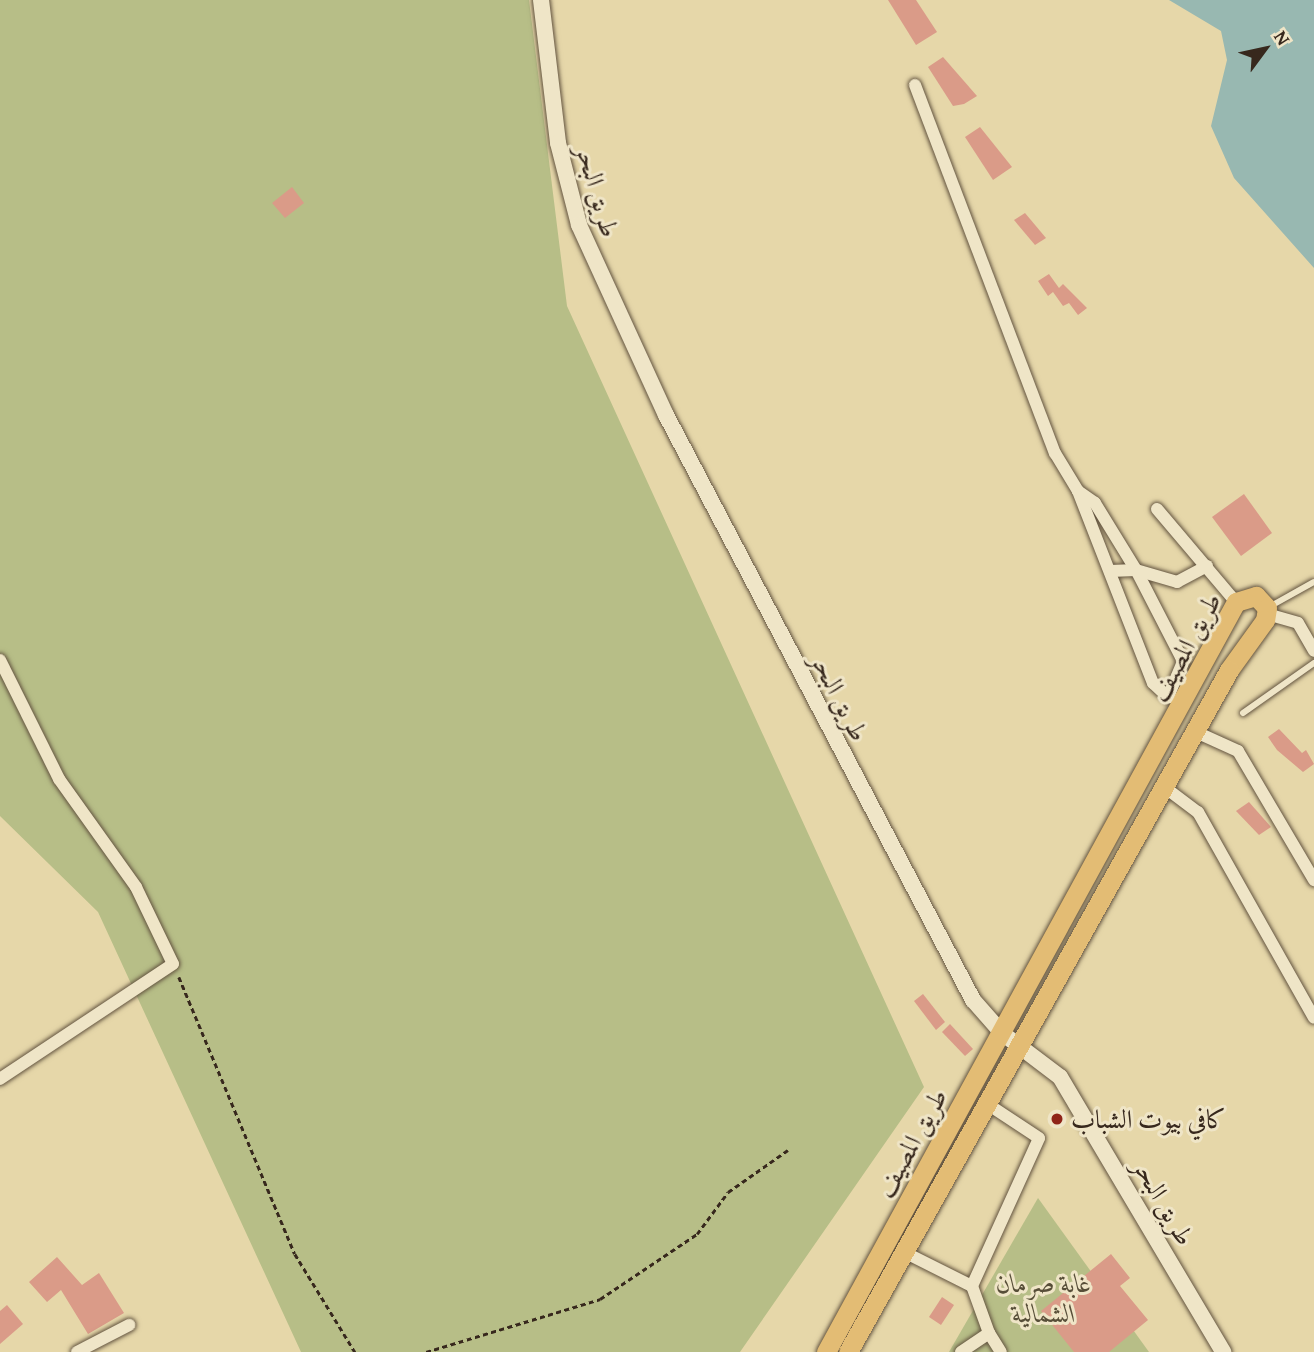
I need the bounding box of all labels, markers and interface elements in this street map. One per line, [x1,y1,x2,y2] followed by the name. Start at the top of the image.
[1230,14,1300,84] north arrow
[1267,25,1298,51] text: N
[570,141,626,241] street label: طريق البحر
[1142,587,1228,707] street label: طريق المصيف
[805,648,875,746] street label: طريق البحر
[868,1083,954,1203] street label: طريق المصيف
[1071,1103,1226,1135] place label: كافي بيوت الشباب
[1049,1111,1065,1127] marker: كافي بيوت الشباب
[1127,1153,1201,1251] street label: طريق البحر
[996,1267,1092,1328] park label: غابة صرمان الشمالية

